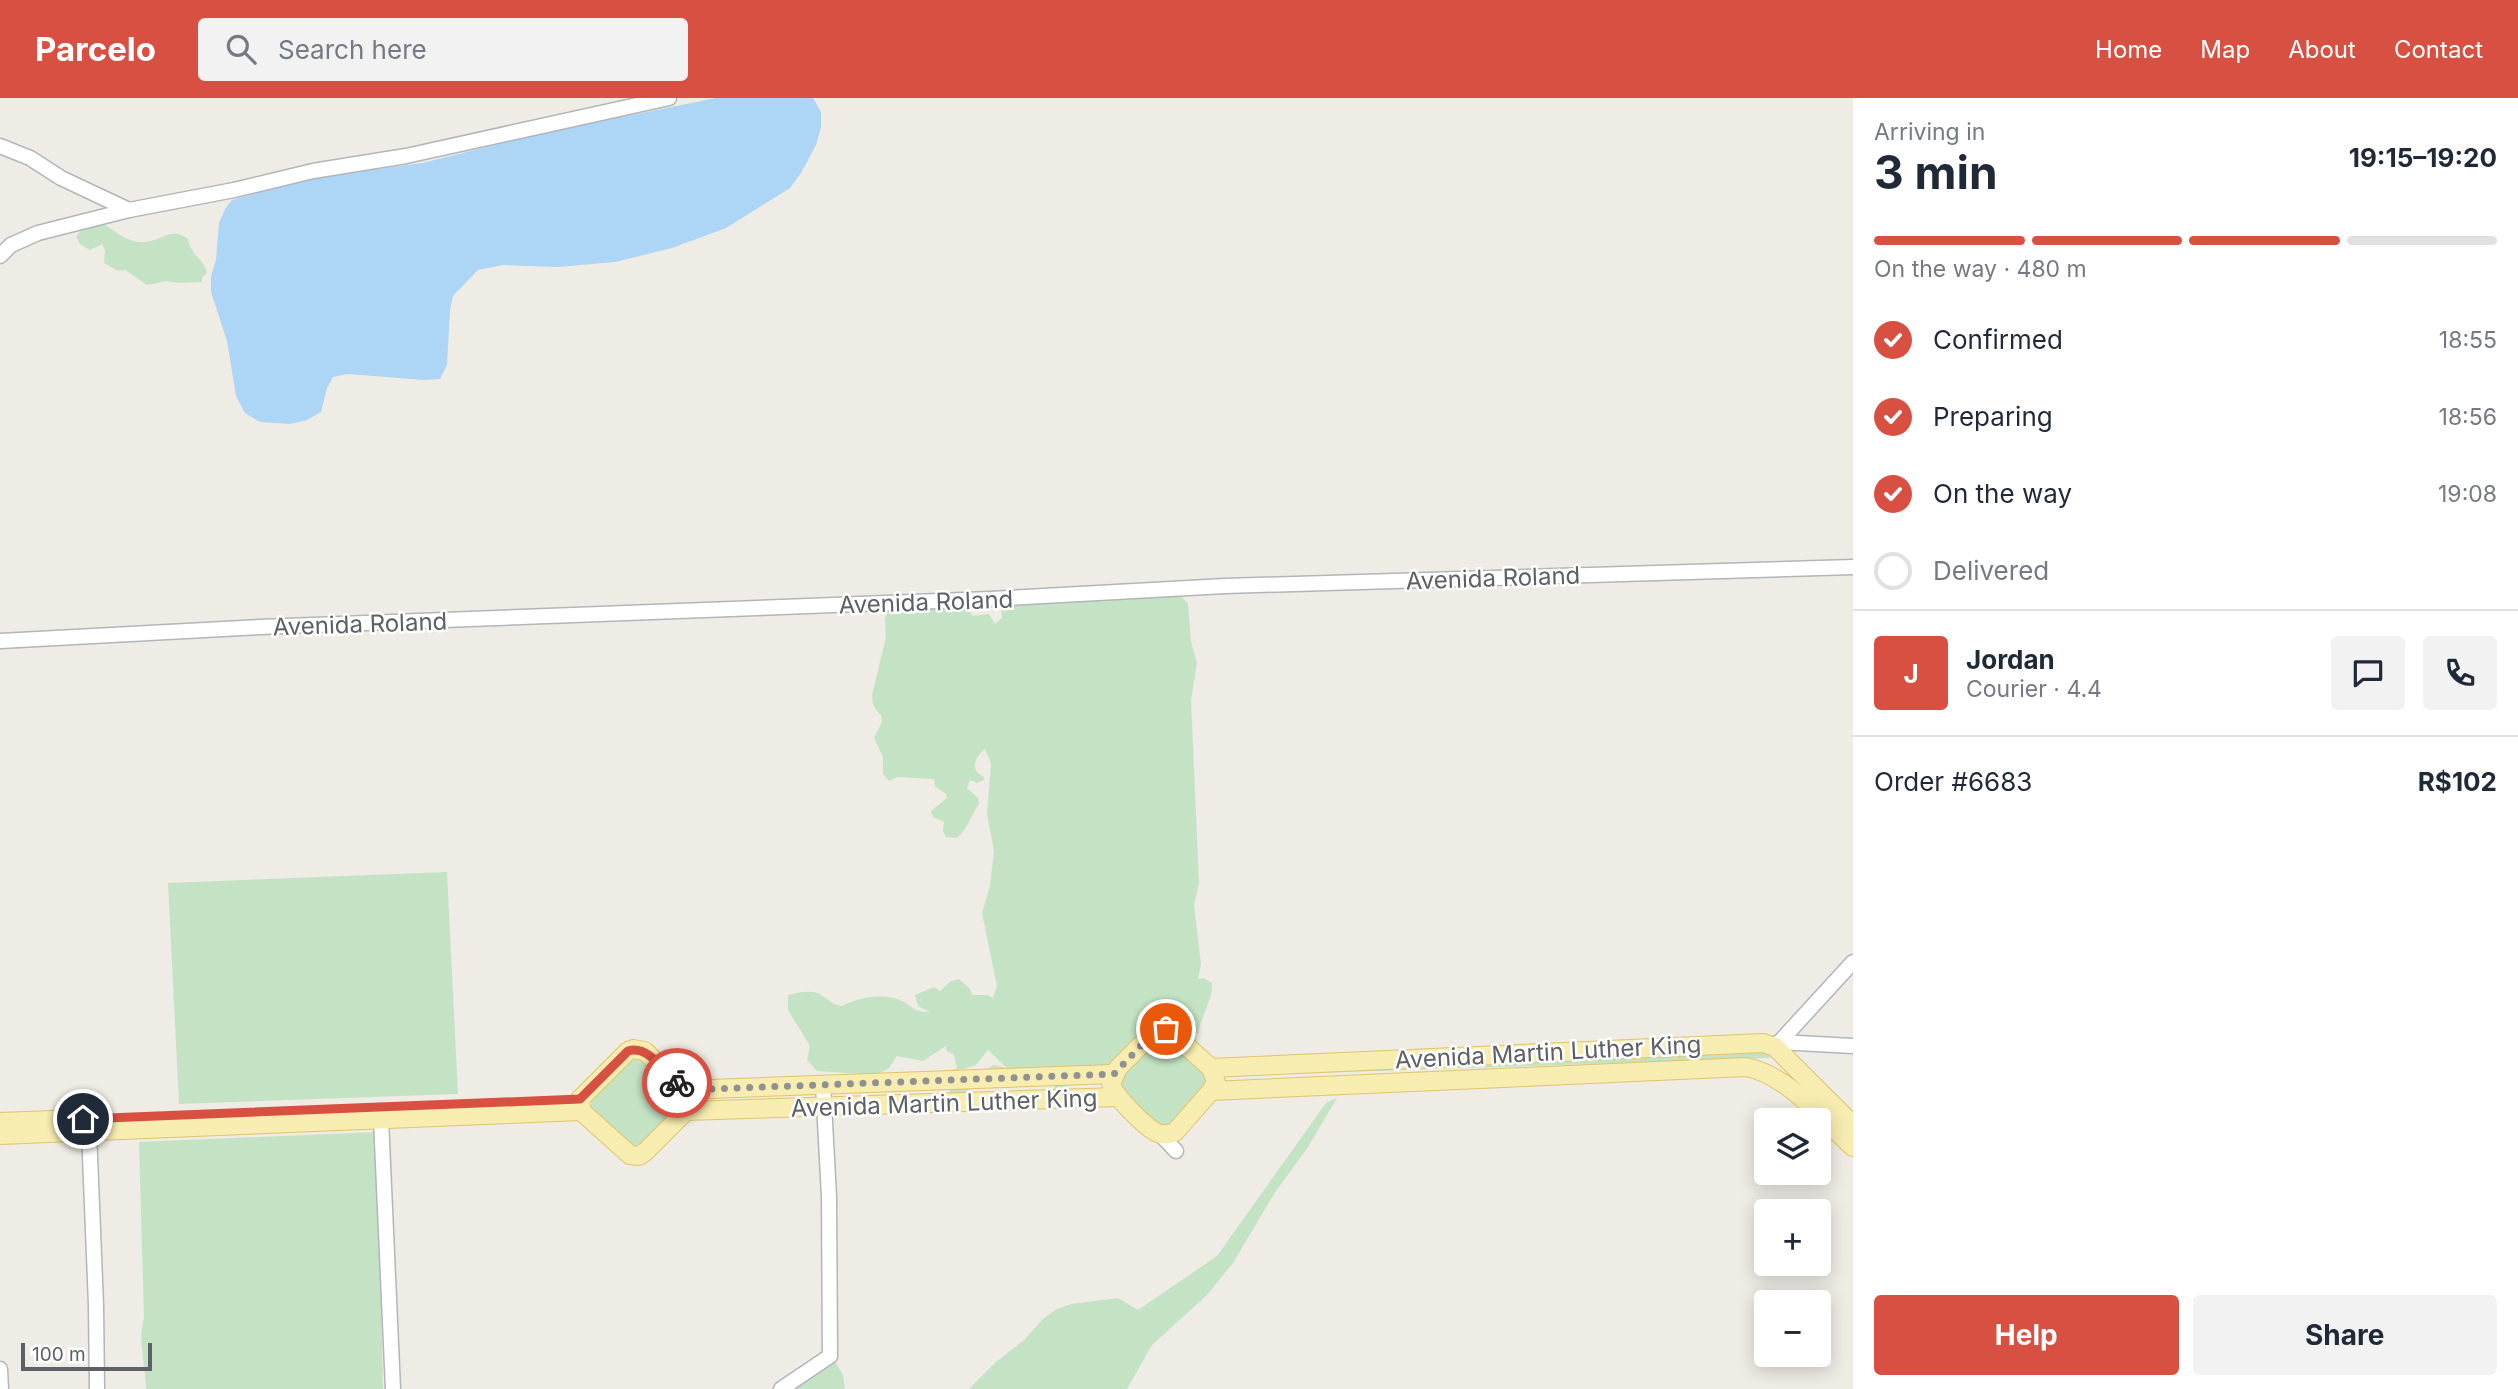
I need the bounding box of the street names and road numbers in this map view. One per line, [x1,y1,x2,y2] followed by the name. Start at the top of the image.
[1405,560,1581,596] street label: Avenida Roland
[838,584,1014,620] street label: Avenida Roland
[272,606,448,642] street label: Avenida Roland
[1394,1029,1702,1075] street label: Avenida Martin Luther King
[790,1083,1098,1123] street label: Avenida Martin Luther King

